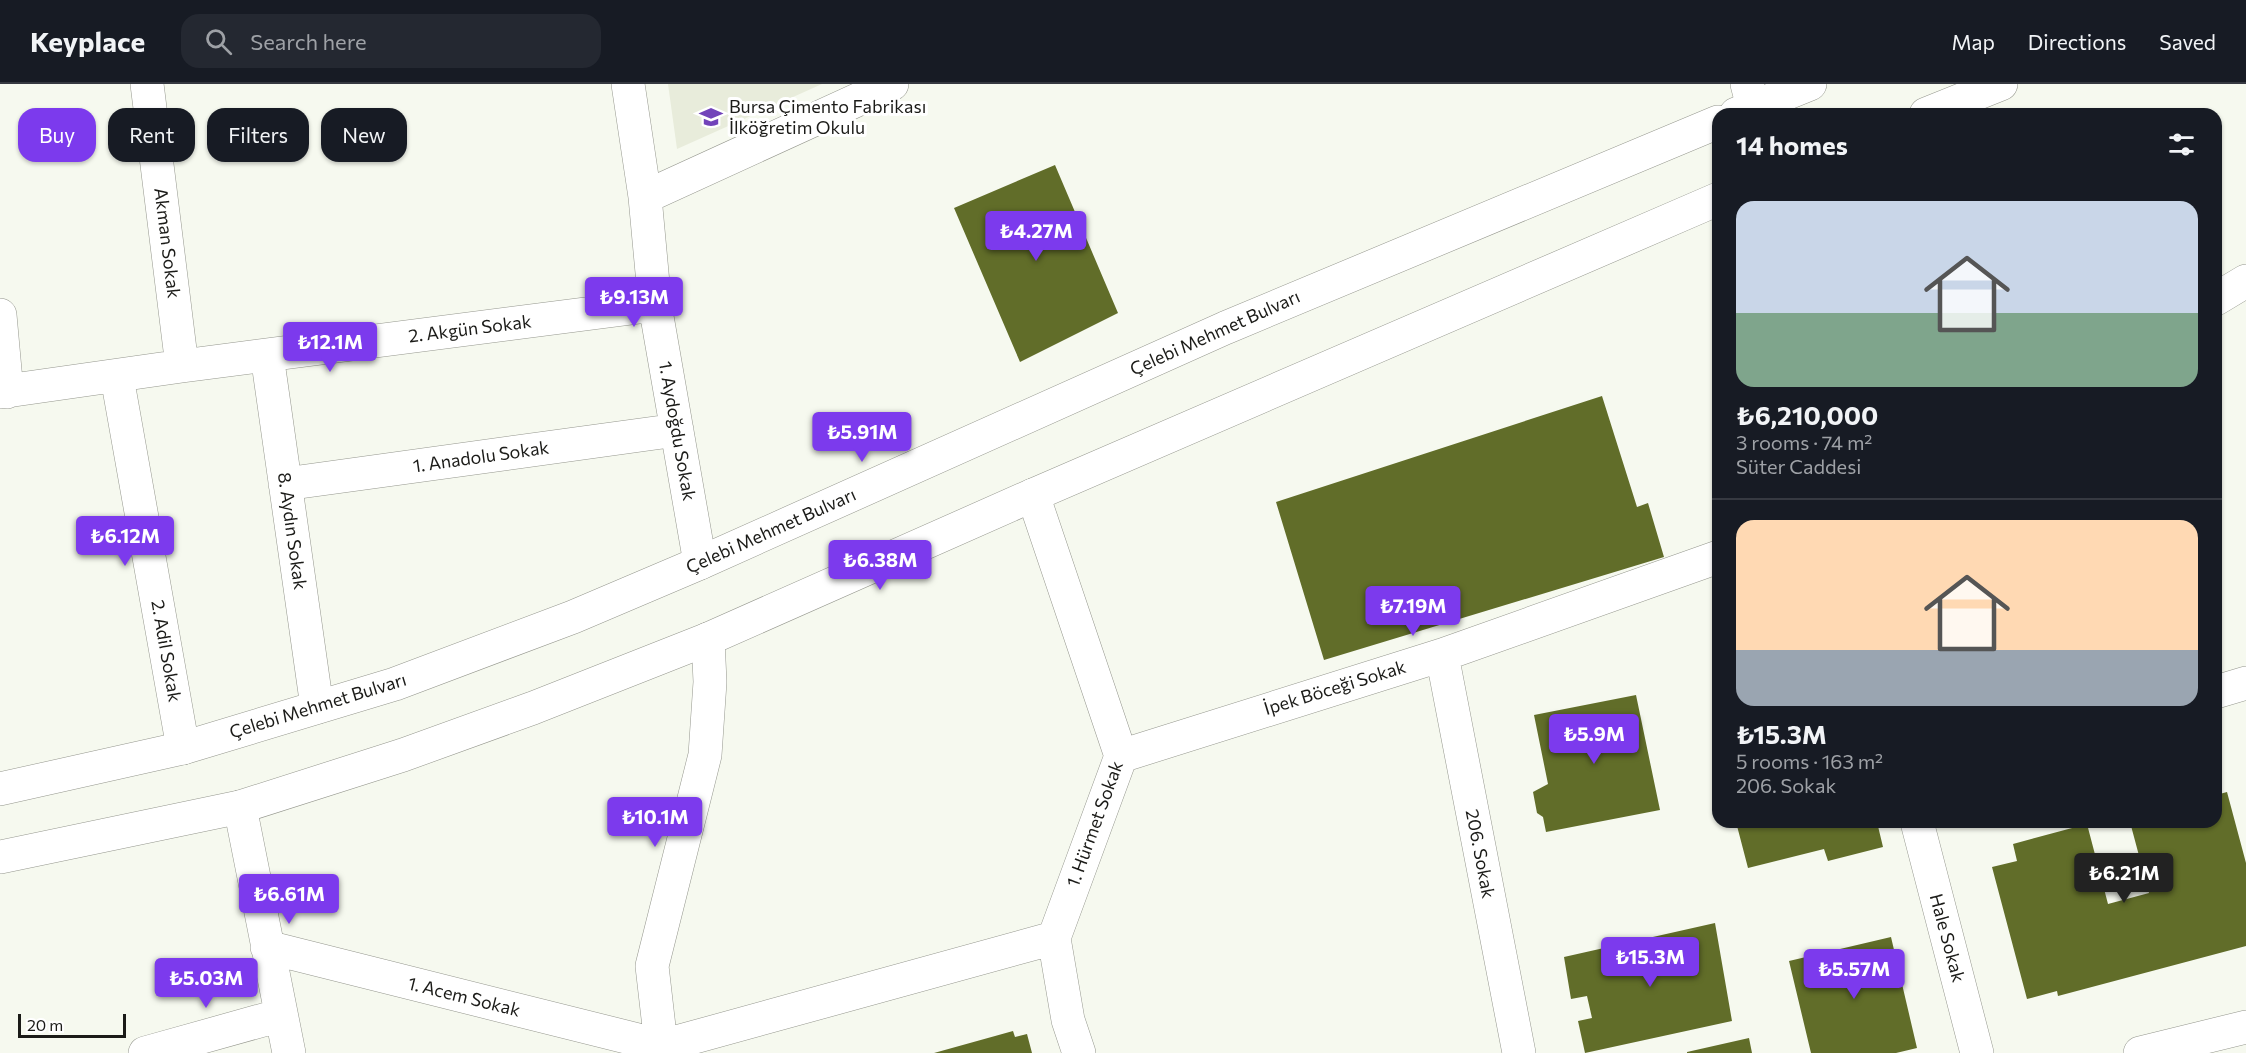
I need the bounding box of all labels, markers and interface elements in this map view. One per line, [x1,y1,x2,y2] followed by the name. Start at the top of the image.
[181,14,601,68] search box
[30,24,145,58] text: Keyplace
[202,25,235,58] icon: search
[250,28,367,55] text: Search here
[1952,29,1995,54] text: Map
[2028,29,2126,54] text: Directions
[2159,29,2216,54] text: Saved
[729,95,926,138] place label: Bursa Çimento Fabrikası İlköğretim Okulu
[698,104,724,130] school or university icon: Bursa Çimento Fabrikası İlköğretim Okulu
[18,108,96,162] chip: Buy
[108,108,195,162] chip: Rent
[207,108,309,162] chip: Filters
[321,108,407,162] chip: New
[2165,128,2198,161] icon: filters
[1736,129,1848,160] text: 14 homes
[150,186,186,300] street label: Akman Sokak
[987,211,1085,262] pin: ₺4.27M
[999,218,1073,242] text: ₺4.27M
[1913,240,2021,348] icon: home
[585,277,683,328] pin: ₺9.13M
[599,284,669,308] text: ₺9.13M
[1126,285,1303,380] street label: Çelebi Mehmet Bulvarı
[407,310,533,346] street label: 2. Akgün Sokak
[281,322,379,373] pin: ₺12.1M
[297,329,363,353] text: ₺12.1M
[655,359,701,502] street label: 1. Aydoğdu Sokak
[1736,399,1878,430] text: ₺6,210,000
[813,412,911,463] pin: ₺5.91M
[826,419,898,443] text: ₺5.91M
[1736,430,1872,454] text: 3 rooms · 74 m²
[411,436,550,476] street label: 1. Anadolu Sokak
[1736,454,1861,478] text: Süter Caddesi
[274,471,312,591] street label: 8. Aydın Sokak
[682,483,859,578] street label: Çelebi Mehmet Bulvarı
[76,516,174,567] pin: ₺6.12M
[90,523,160,547] text: ₺6.12M
[831,540,929,591] pin: ₺6.38M
[842,547,918,571] text: ₺6.38M
[1913,559,2021,667] icon: home
[1364,586,1462,637] pin: ₺7.19M
[1379,593,1447,617] text: ₺7.19M
[147,598,187,704] street label: 2. Adil Sokak
[1261,655,1409,719] street label: İpek Böceği Sokak
[226,668,409,742] street label: Çelebi Mehmet Bulvarı
[1552,714,1636,765] pin: ₺5.9M
[1736,718,1827,749] text: ₺15.3M
[1563,721,1625,745] text: ₺5.9M
[1736,749,1883,773] text: 5 rooms · 163 m²
[1061,758,1127,890] street label: 1. Hürmet Sokak
[1736,773,1836,797] text: 206. Sokak
[606,797,704,848] pin: ₺10.1M
[621,804,689,828] text: ₺10.1M
[1462,807,1500,900] street label: 206. Sokak
[2075,853,2173,904] pin: ₺6.21M
[2088,860,2160,884] text: ₺6.21M
[240,874,338,925] pin: ₺6.61M
[253,881,325,905] text: ₺6.61M
[1926,891,1970,985] street label: Hale Sokak
[1601,937,1699,988] pin: ₺15.3M
[1615,944,1685,968] text: ₺15.3M
[1805,949,1903,1000] pin: ₺5.57M
[1818,956,1890,980] text: ₺5.57M
[157,958,255,1009] pin: ₺5.03M
[169,965,243,989] text: ₺5.03M
[406,971,523,1021] street label: 1. Acem Sokak
[18,1011,126,1038] scale bar
[27,1015,63,1034] text: 20 m

